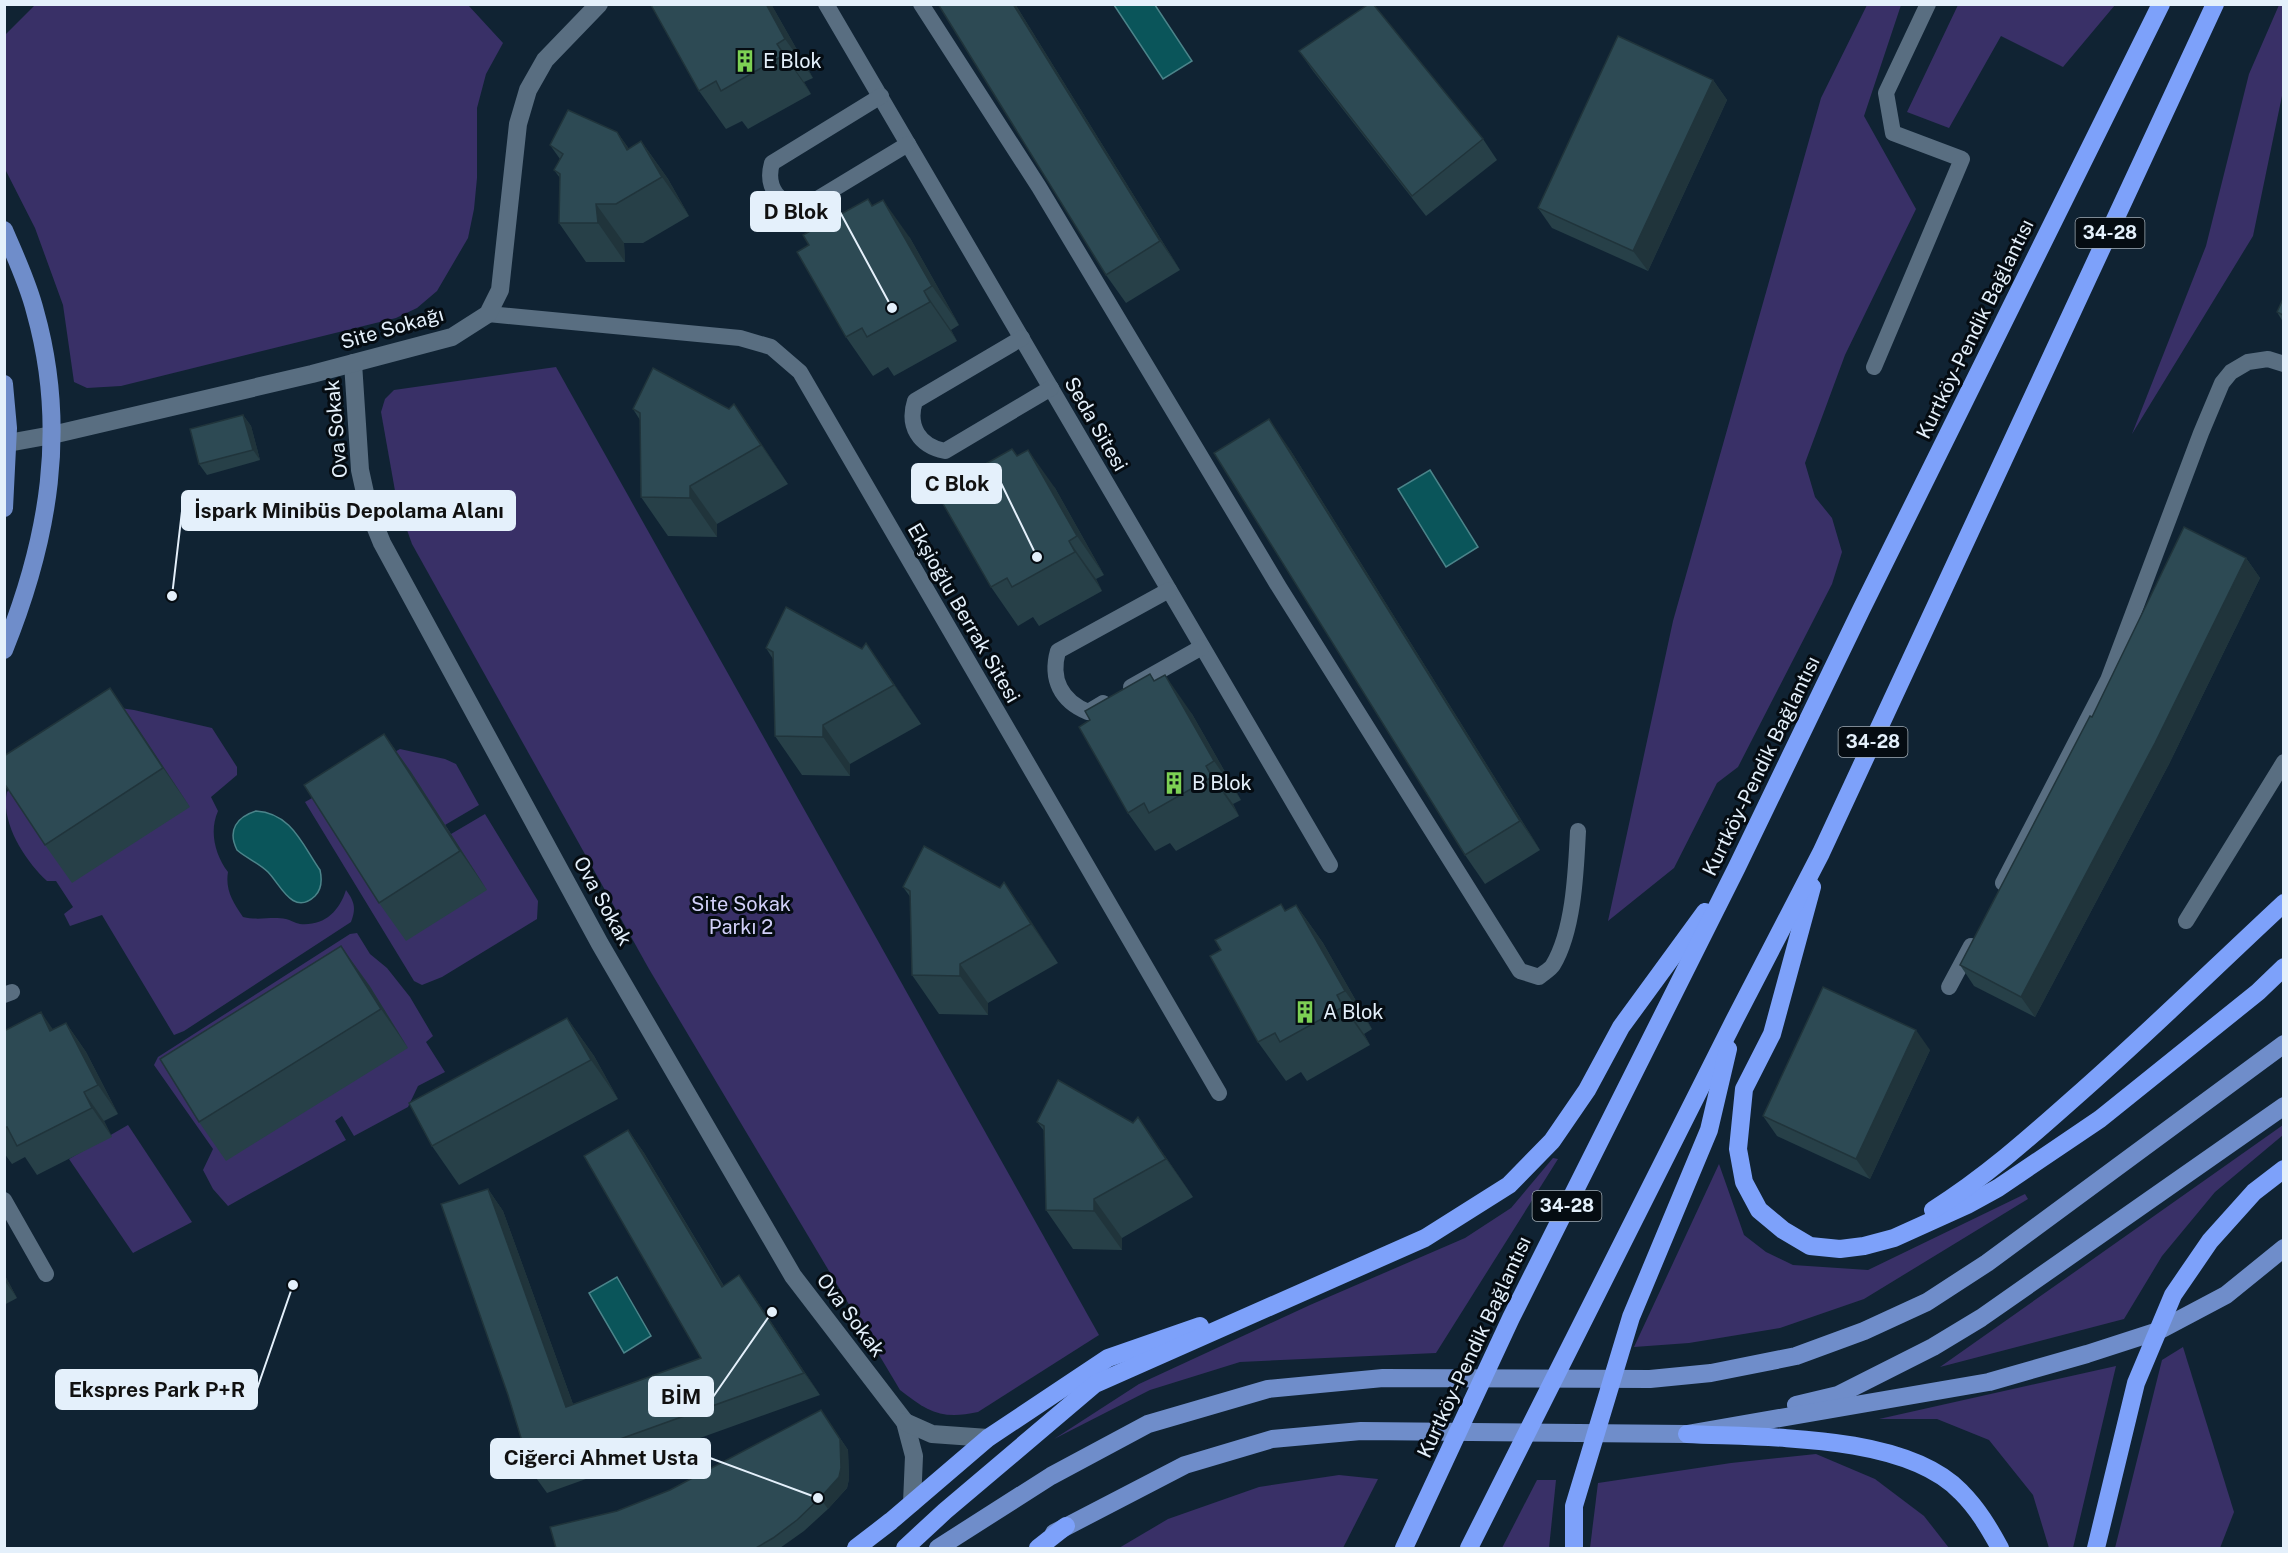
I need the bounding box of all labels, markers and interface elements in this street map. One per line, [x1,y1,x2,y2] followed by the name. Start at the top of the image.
[732,48,758,74] building icon: E Blok
[763,49,822,73] place label: E Blok
[751,192,840,231] callout: D Blok
[764,199,828,224] text: D Blok
[1911,215,2039,443] street label: Kurtköy-Pendik Bağlantısı
[2076,218,2144,248] road number: 34-28
[338,302,446,354] street label: Site Sokağı
[1059,373,1133,475] street label: Seda Sitesi
[320,379,352,479] street label: Ova Sokak
[912,464,1001,503] callout: C Blok
[925,471,989,496] text: C Blok
[182,491,515,530] callout: İspark Minibüs Depolama Alanı
[194,498,504,523] text: İspark Minibüs Depolama Alanı
[903,519,1025,707] street label: Ekşioğlu Berrak Sitesi
[1697,652,1825,880] street label: Kurtköy-Pendik Bağlantısı
[1838,727,1908,757] road number: 34-28
[1161,770,1187,796] building icon: B Blok
[1192,771,1252,795] place label: B Blok
[569,852,637,950] street label: Ova Sokak
[691,892,791,939] park label: Site Sokak Parkı 2
[1292,999,1318,1025] building icon: A Blok
[1323,1000,1384,1024] place label: A Blok
[1532,1191,1602,1221] road number: 34-28
[1412,1233,1536,1461] street label: Kurtköy-Pendik Bağlantısı
[812,1268,890,1362] street label: Ova Sokak
[56,1370,257,1409] callout: Ekspres Park P+R
[69,1377,245,1402] text: Ekspres Park P+R
[649,1377,713,1416] callout: BİM
[661,1384,701,1409] text: BİM
[491,1439,710,1478] callout: Ciğerci Ahmet Usta
[504,1445,698,1470] text: Ciğerci Ahmet Usta

